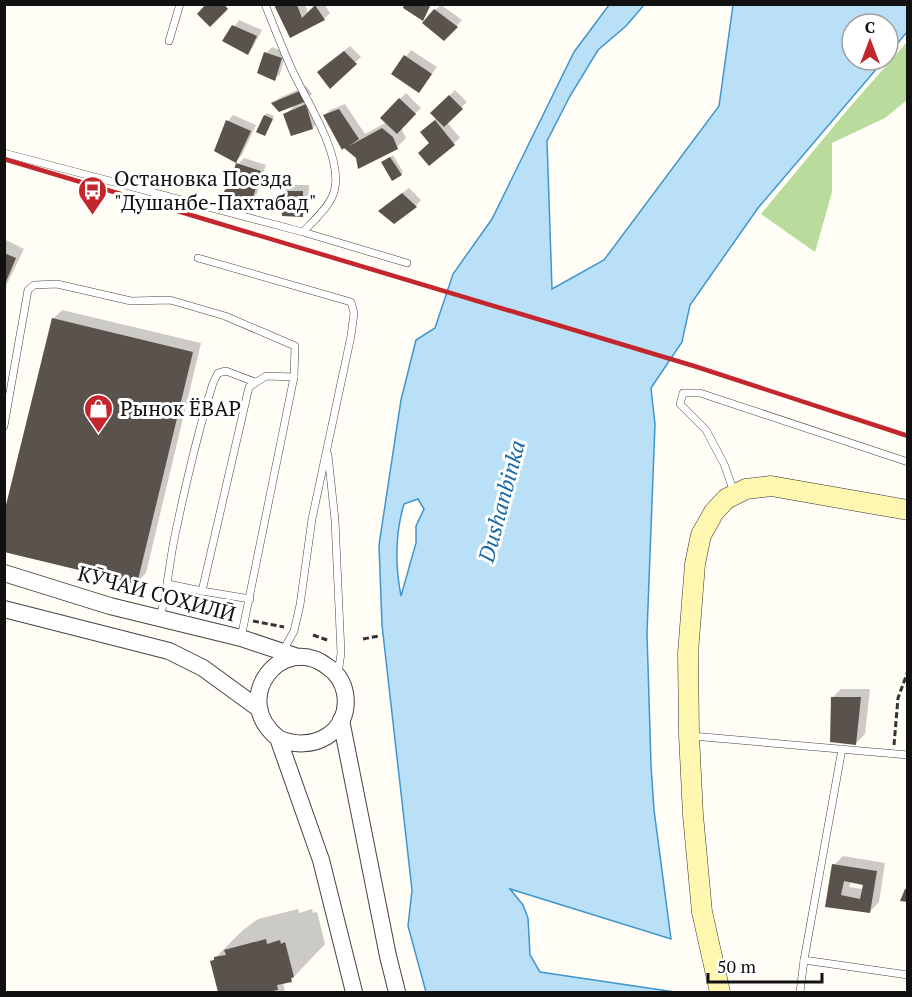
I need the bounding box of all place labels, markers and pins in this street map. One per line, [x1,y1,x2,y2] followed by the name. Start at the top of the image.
[114,164,317,216] place label: Остановка Поезда "Душанбе-Пахтабад"
[77,174,109,216] bus stop icon: Остановка Поезда "Душанбе-Пахтабад"
[83,392,115,434] shop icon: Рынок ЁВАР
[120,394,241,422] place label: Рынок ЁВАР

